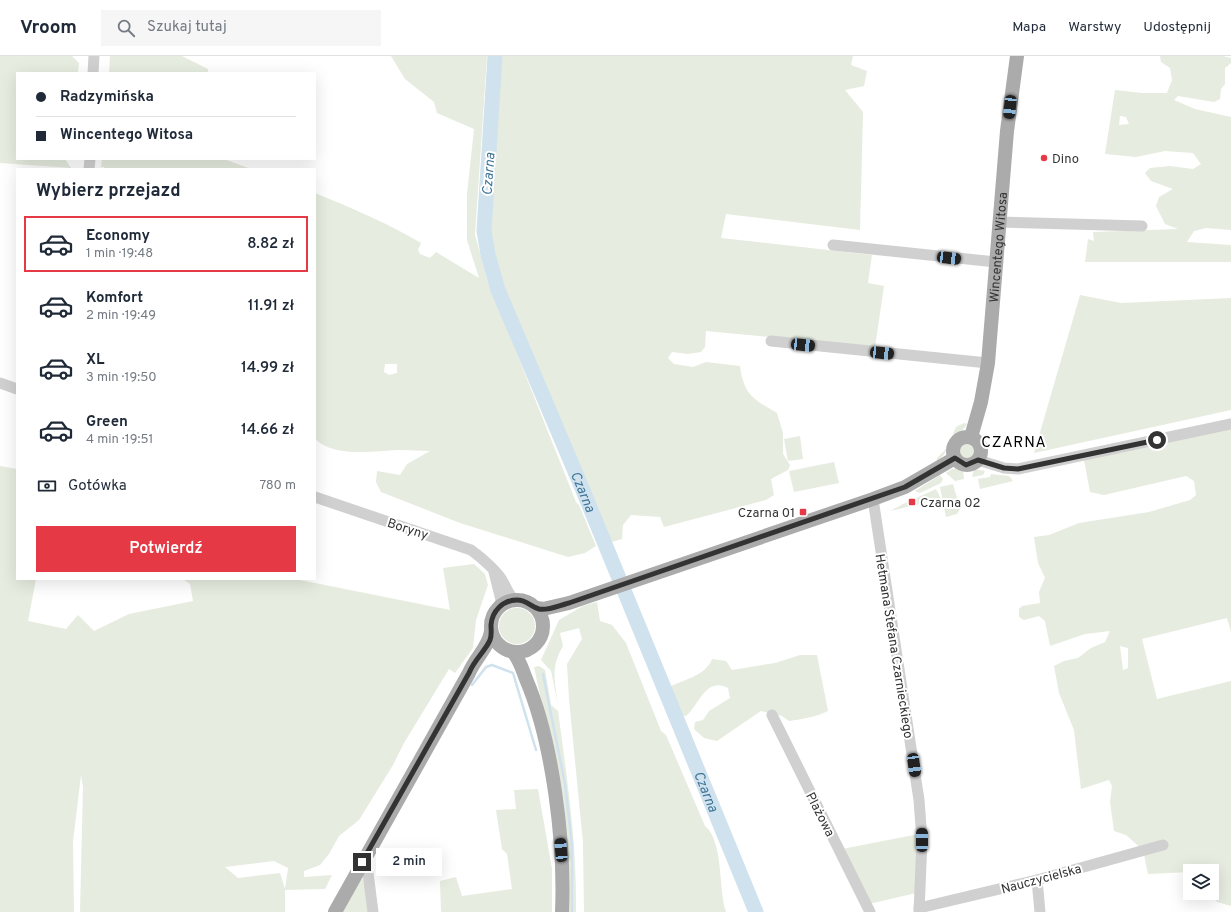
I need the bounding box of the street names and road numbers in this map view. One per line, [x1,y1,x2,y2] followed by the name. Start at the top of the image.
[987,192,1012,304] street label: Wincentego Witosa
[385,516,430,544] street label: Boryny
[871,553,916,740] street label: Hetmana Stefana Czarnieckiego
[801,790,837,840] street label: Plażowa
[1000,862,1083,898] street label: Nauczycielska

